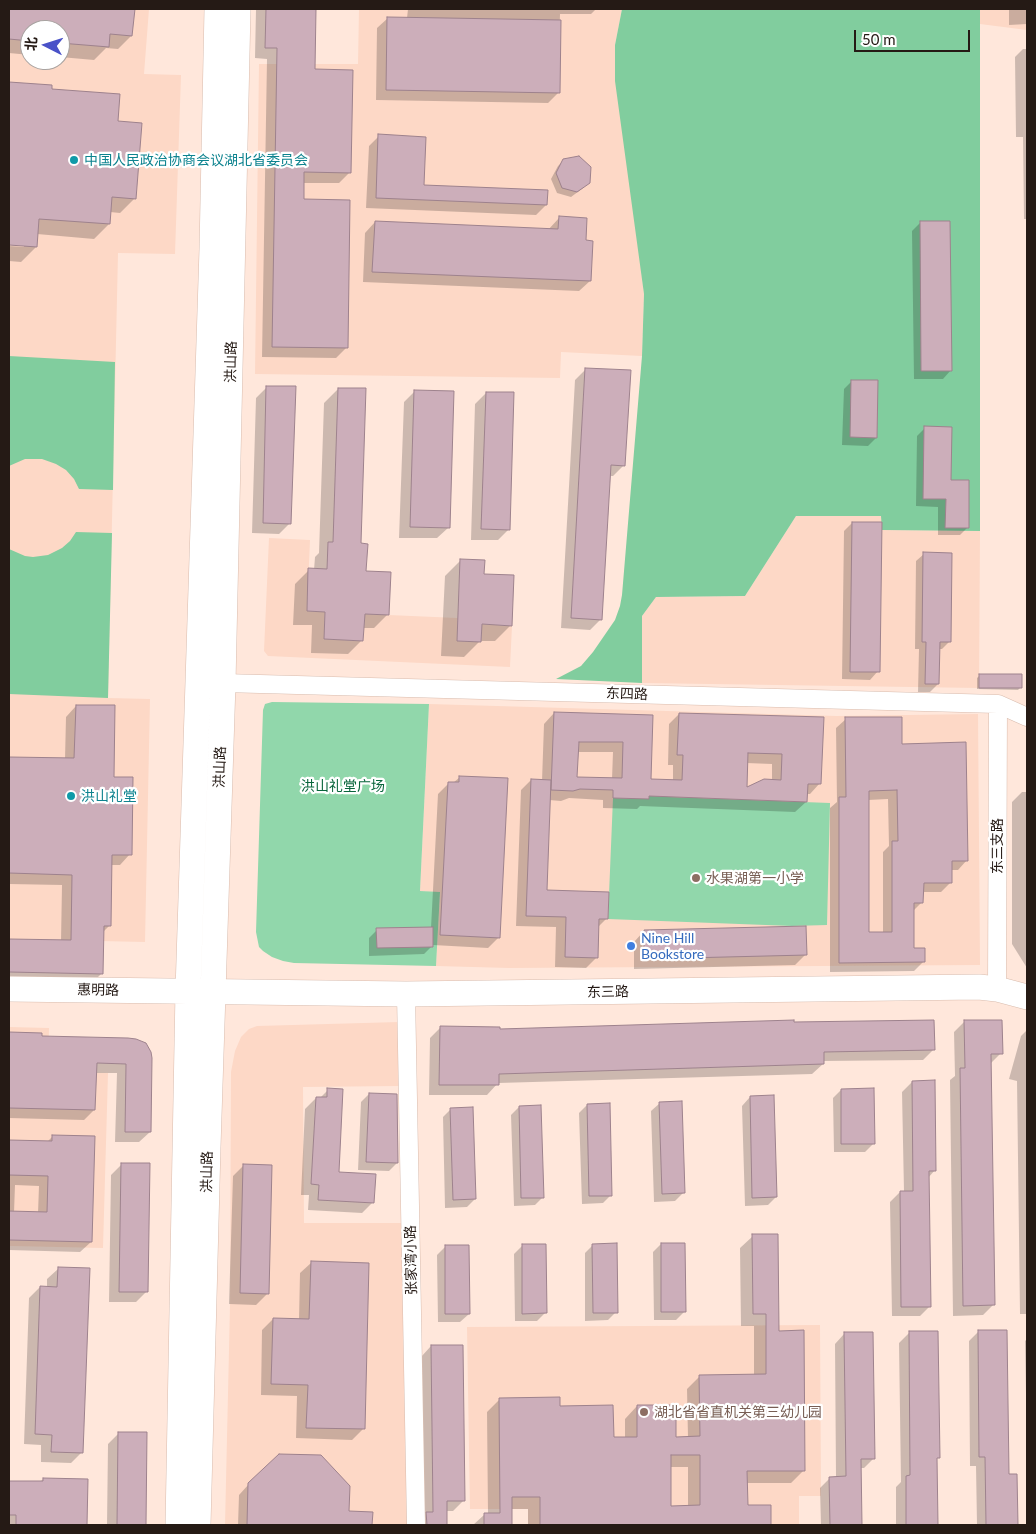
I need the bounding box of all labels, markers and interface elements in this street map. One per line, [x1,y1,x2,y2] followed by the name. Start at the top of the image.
[20,20,70,70] north arrow
[856,20,972,52] scale bar
[862,30,896,48] text: 50 m
[21,36,40,51] text: 北
[84,152,308,168] place label: 中国人民政治协商会议湖北省委员会
[68,154,80,166] marker: 中国人民政治协商会议湖北省委员会
[222,341,240,383] street label: 洪山路
[606,685,648,703] street label: 东四路
[211,746,229,788] street label: 洪山路
[301,778,385,794] park label: 洪山礼堂广场
[81,788,137,804] place label: 洪山礼堂
[65,790,77,802] marker: 洪山礼堂
[989,818,1005,874] street label: 东三支路
[706,870,804,886] place label: 水果湖第一小学
[690,872,702,884] marker: 水果湖第一小学
[641,930,704,962] place label: Nine Hill Bookstore
[625,940,637,952] marker: Nine Hill Bookstore
[77,981,119,999] street label: 惠明路
[587,983,629,1001] street label: 东三路
[198,1151,216,1193] street label: 洪山路
[402,1225,420,1295] street label: 张家湾小路
[654,1404,822,1420] place label: 湖北省省直机关第三幼儿园
[638,1406,650,1418] marker: 湖北省省直机关第三幼儿园

